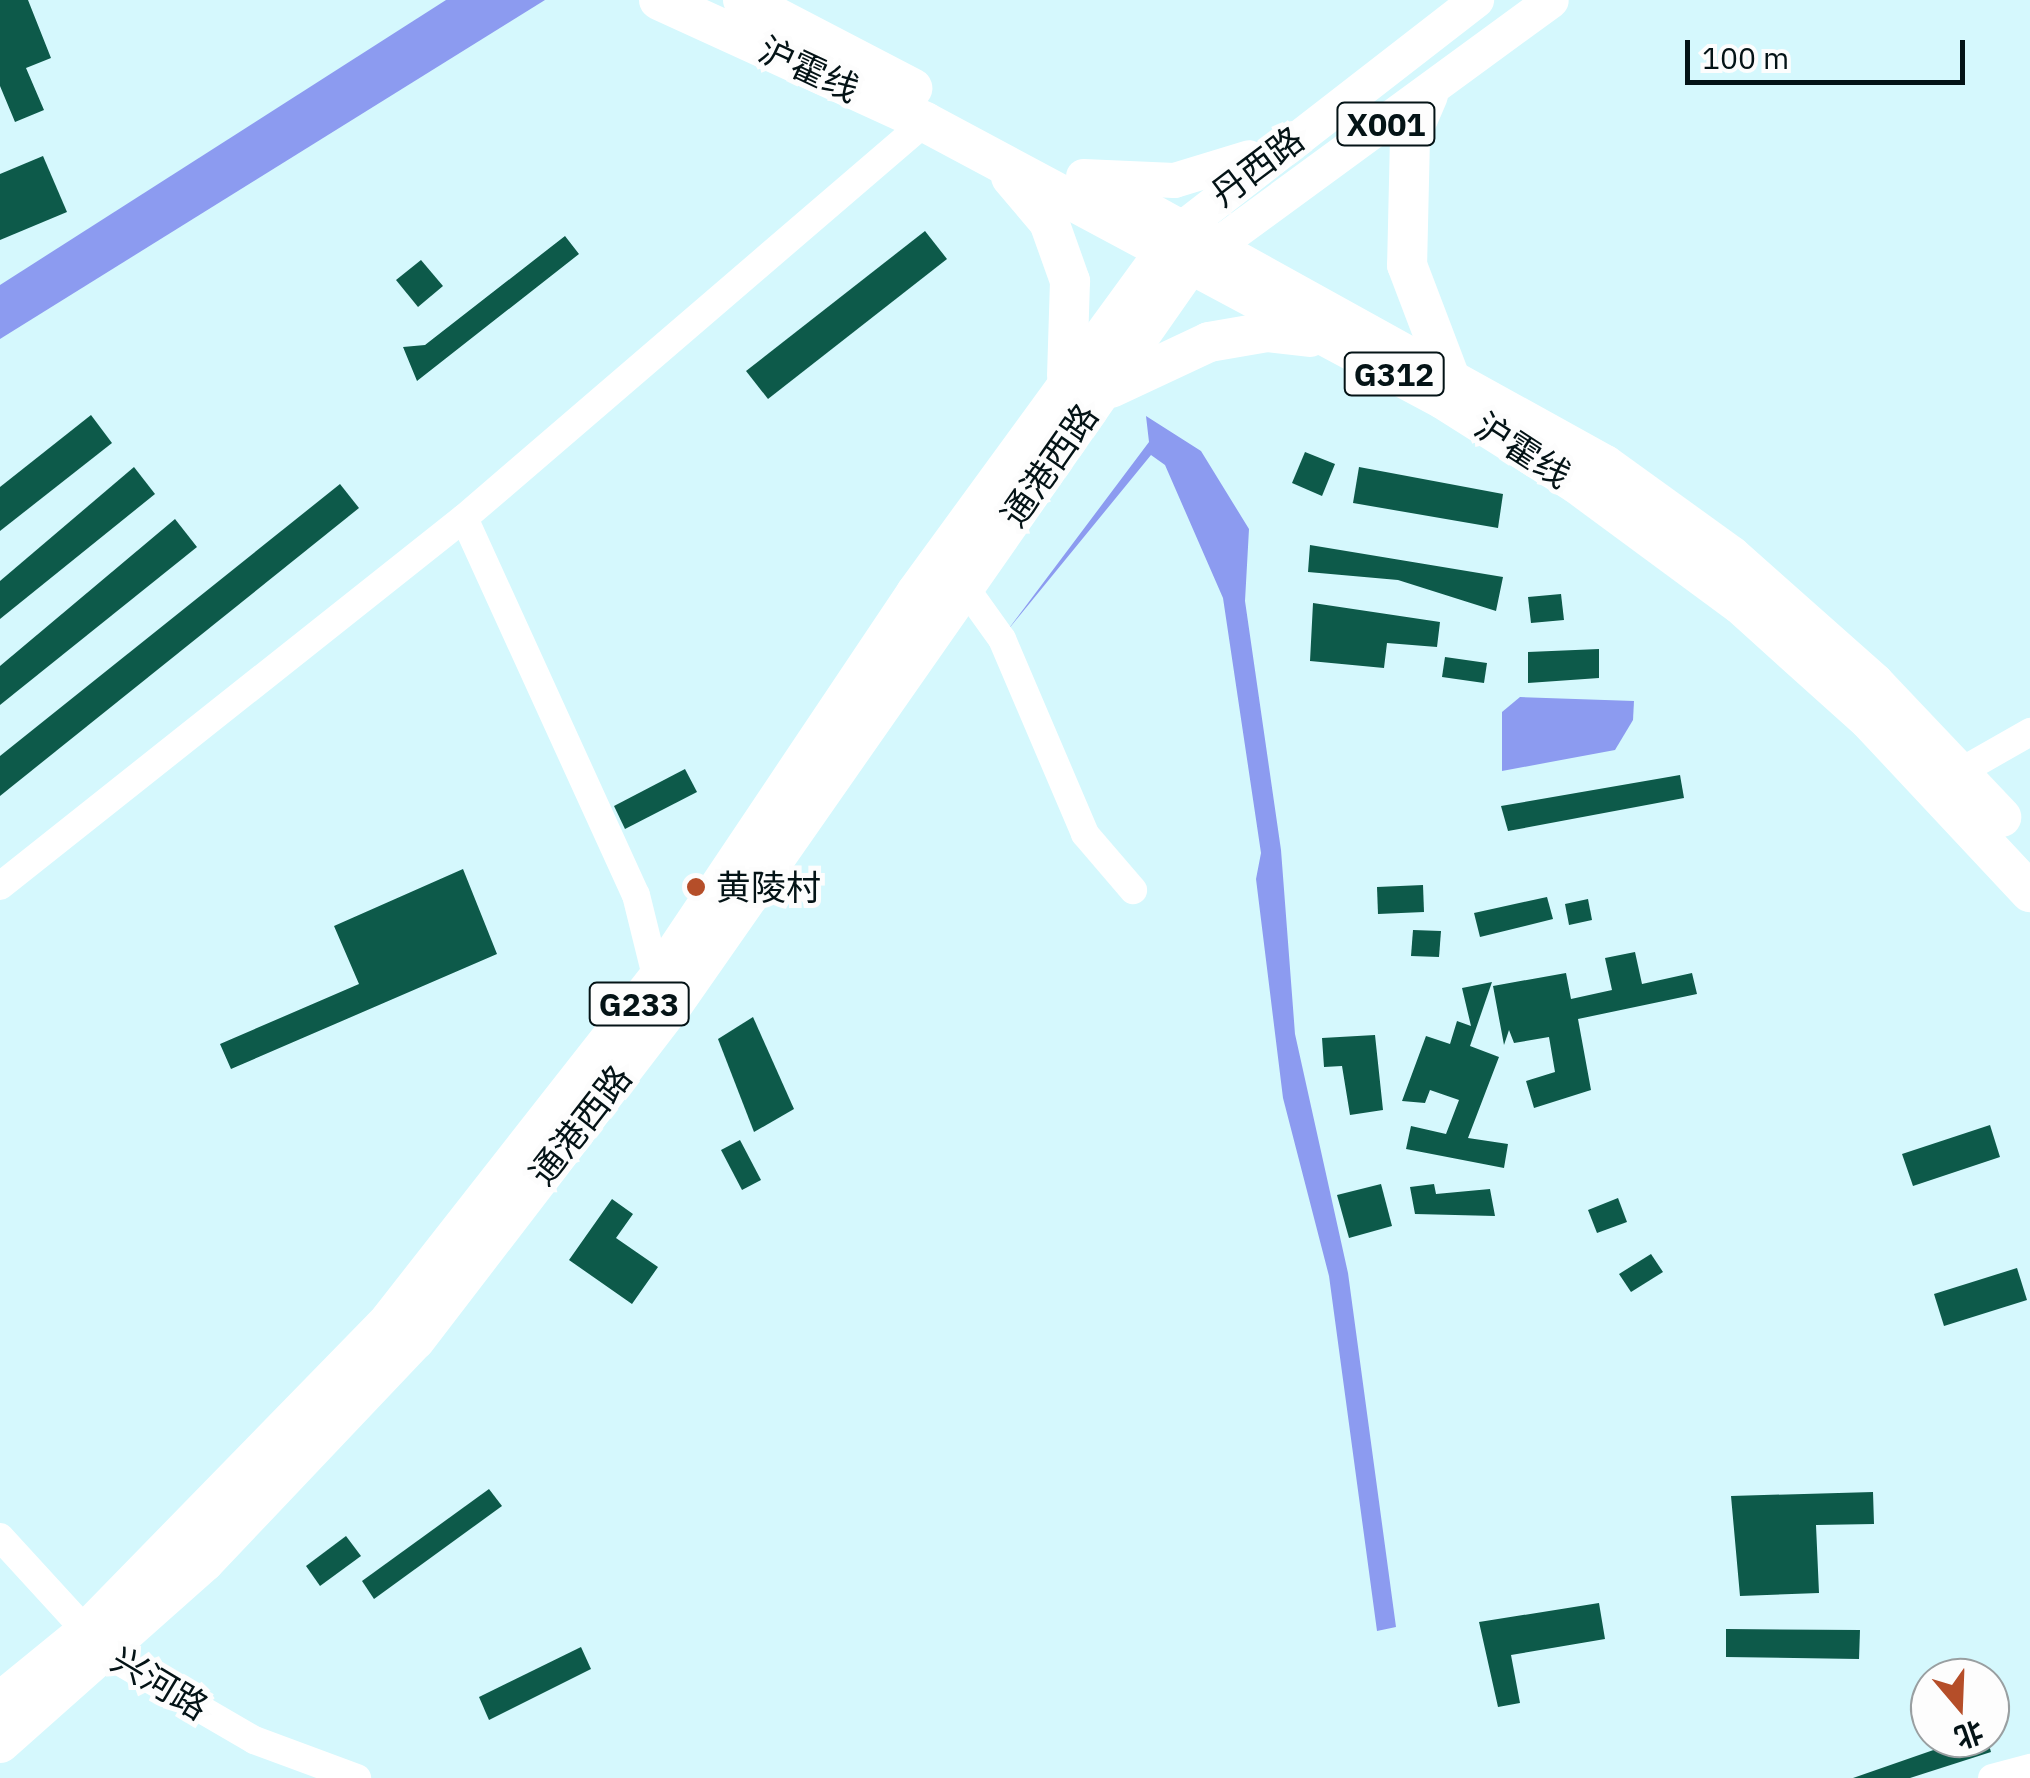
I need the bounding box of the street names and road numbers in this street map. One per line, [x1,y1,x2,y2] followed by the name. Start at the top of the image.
[753,28,865,110] street label: 沪霍线
[1336,97,1436,151] road number: X001
[1202,118,1312,214] street label: 丹西路
[1342,347,1446,401] road number: G312
[992,396,1106,534] street label: 通港西路
[1468,404,1578,496] street label: 沪霍线
[586,977,692,1031] road number: G233
[520,1057,640,1193] street label: 通港西路
[104,1638,216,1728] street label: 兴河路

